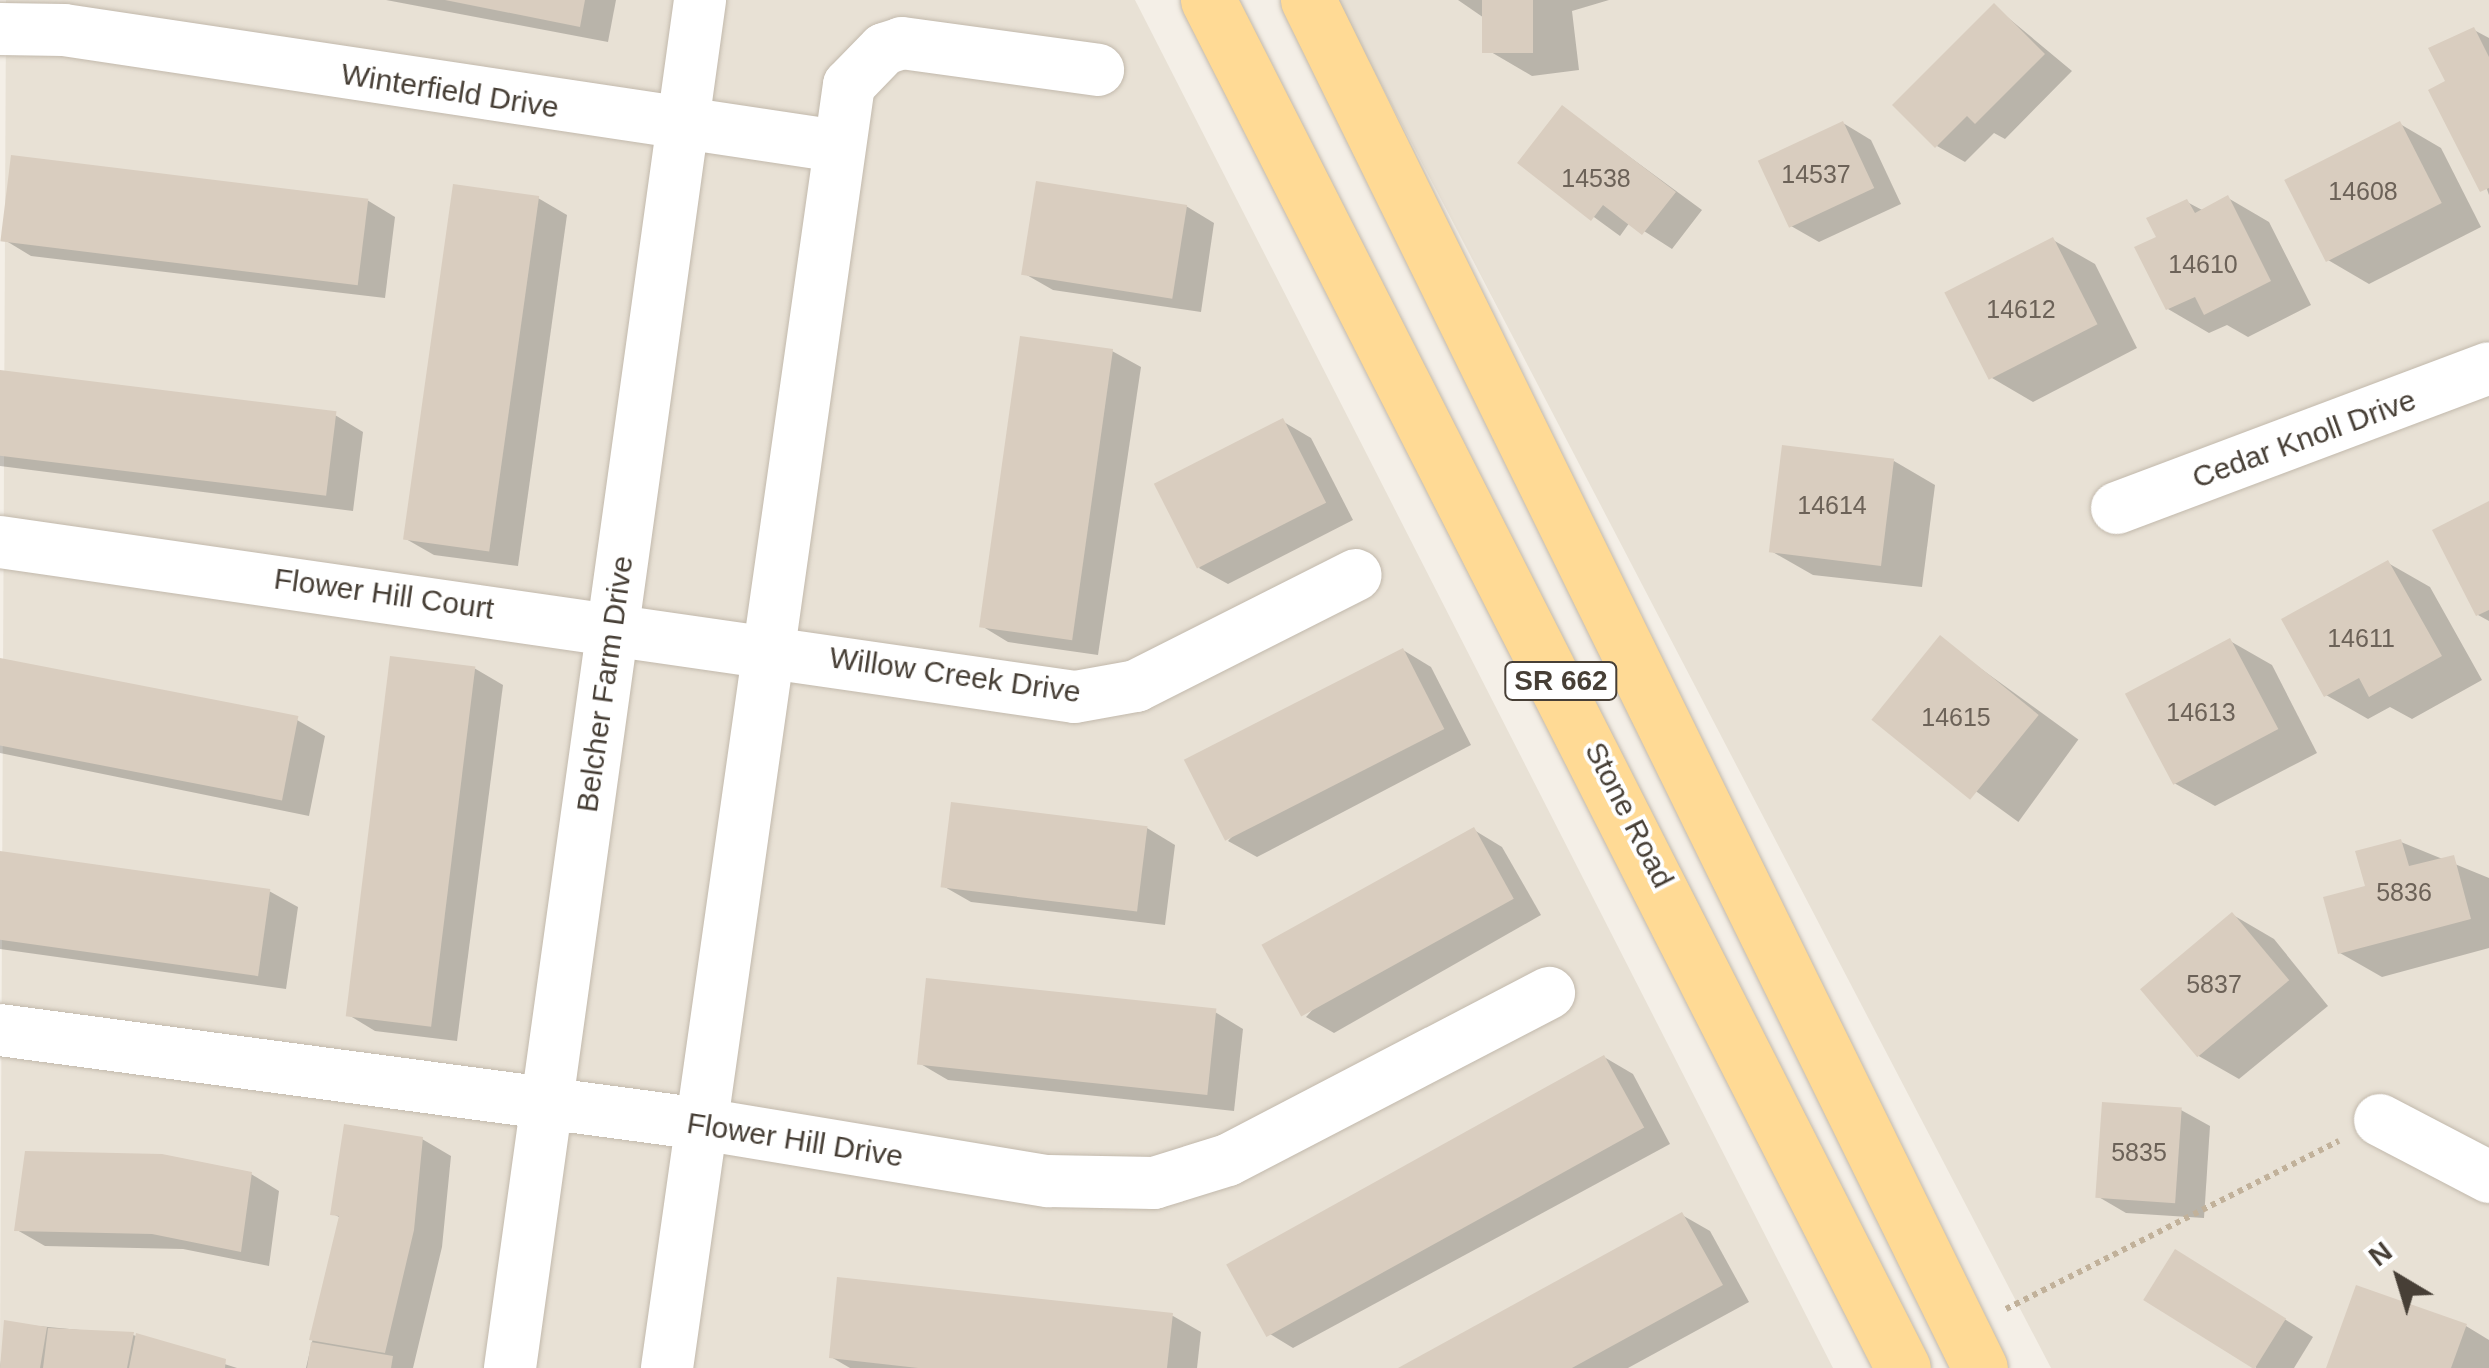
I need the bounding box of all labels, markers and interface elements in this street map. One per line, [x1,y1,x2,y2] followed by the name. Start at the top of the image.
[339,56,561,126] street label: Winterfield Drive
[1781,159,1851,189] house number: 14537
[1561,163,1631,193] house number: 14538
[2328,176,2398,206] house number: 14608
[2168,249,2238,279] house number: 14610
[1986,294,2056,324] house number: 14612
[2187,382,2421,496] street label: Cedar Knoll Drive
[1797,490,1867,520] house number: 14614
[569,554,641,814] street label: Belcher Farm Drive
[272,561,496,627] street label: Flower Hill Court
[2327,623,2395,653] house number: 14611
[827,640,1083,710] street label: Willow Creek Drive
[1504,658,1618,704] road number: SR 662
[2166,697,2236,727] house number: 14613
[1921,702,1991,732] house number: 14615
[1577,736,1681,894] street label: Stone Road
[2376,877,2432,907] house number: 5836
[2186,969,2242,999] house number: 5837
[684,1105,906,1175] street label: Flower Hill Drive
[2111,1137,2167,1167] house number: 5835
[2349,1228,2449,1328] north arrow
[2363,1236,2398,1272] text: N

